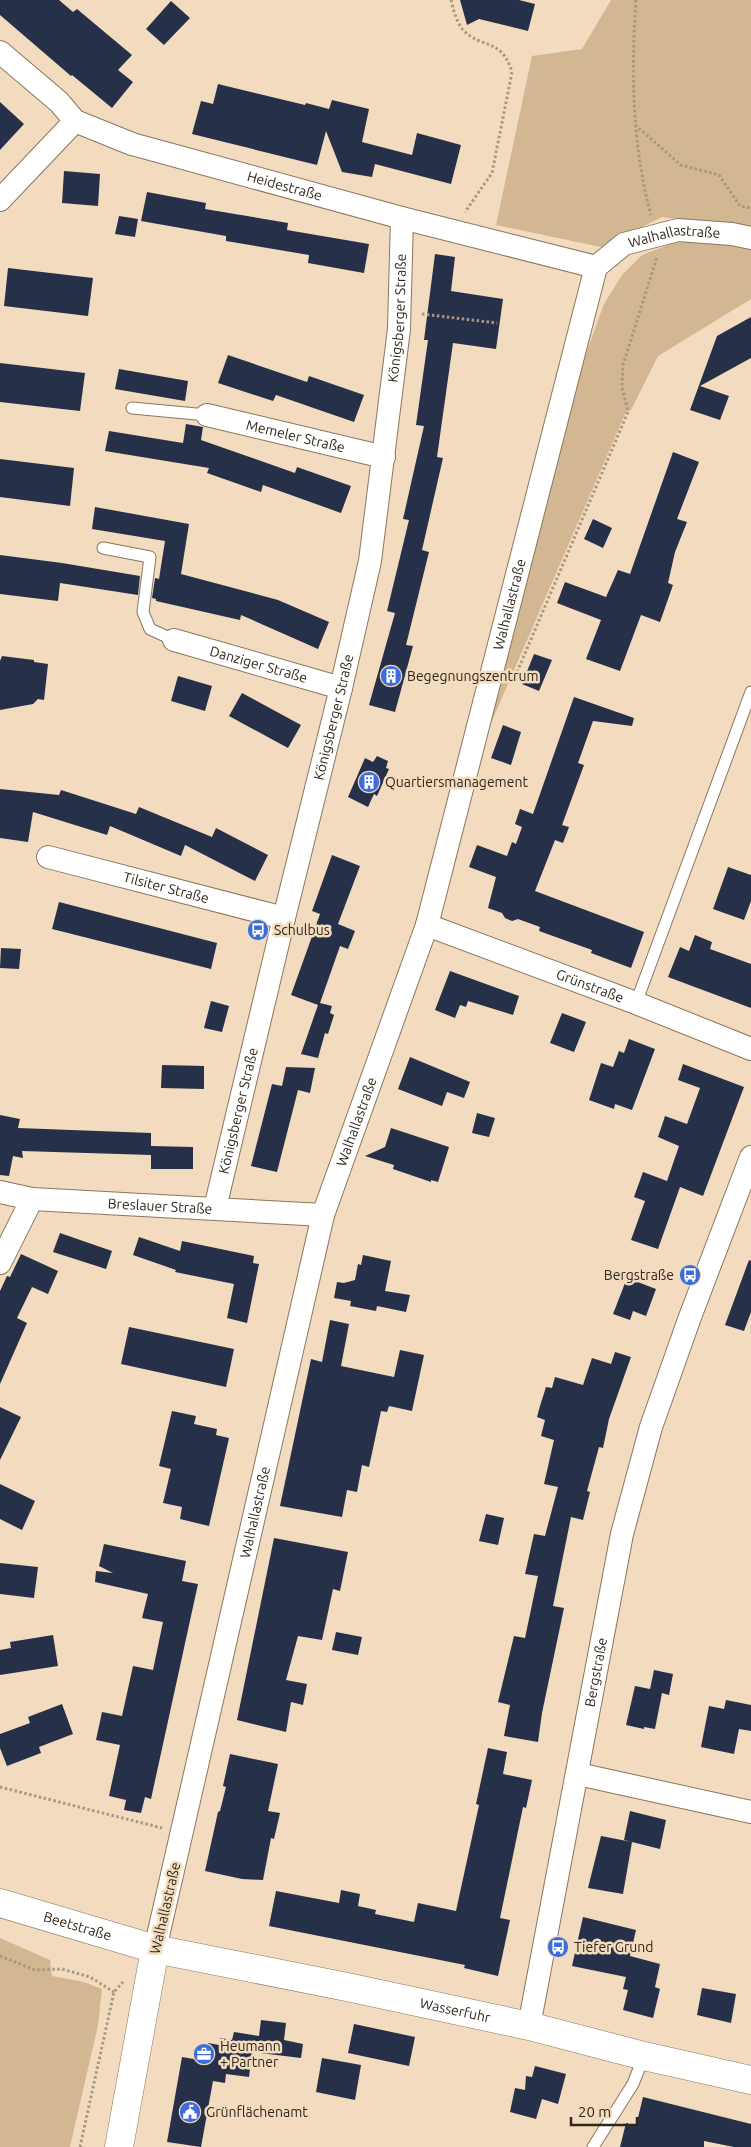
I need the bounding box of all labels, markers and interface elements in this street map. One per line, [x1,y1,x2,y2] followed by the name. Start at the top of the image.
[245,168,324,204] street label: Heidestraße
[626,222,721,251] street label: Walhallastraße
[384,253,409,383] street label: Königsberger Straße
[244,417,347,455] street label: Memeler Straße
[490,557,529,652] street label: Walhallastraße
[208,643,309,686] street label: Danziger Straße
[310,653,356,782] street label: Königsberger Straße
[379,664,403,688] building icon: Begegnungszentrum
[407,668,538,684] place label: Begegnungszentrum
[357,770,381,794] building icon: Quartiersmanagement
[385,774,528,790] place label: Quartiersmanagement
[122,869,211,906] street label: Tilsiter Straße
[246,918,270,942] bus stop icon: Schulbus
[274,922,330,938] place label: Schulbus
[554,966,626,1006] street label: Grünstraße
[215,1046,261,1175] street label: Königsberger Straße
[333,1075,380,1169] street label: Walhallastraße
[107,1195,213,1217] street label: Breslauer Straße
[678,1263,702,1287] bus stop icon: Bergstraße
[604,1267,674,1283] place label: Bergstraße
[237,1465,273,1560] street label: Walhallastraße
[581,1636,610,1708] street label: Bergstraße
[147,1861,183,1955] street label: Walhallastraße
[42,1908,114,1944] street label: Beetstraße
[546,1935,570,1959] bus stop icon: Tiefer Grund
[574,1939,654,1955] place label: Tiefer Grund
[418,1995,493,2026] street label: Wasserfuhr
[220,2038,281,2070] place label: Heumann + Partner
[192,2042,216,2066] office icon: Heumann + Partner
[571,2094,637,2126] scale bar
[178,2100,202,2124] public building icon: Grünflächenamt
[578,2103,611,2120] text: 20 m
[206,2104,308,2120] place label: Grünflächenamt

